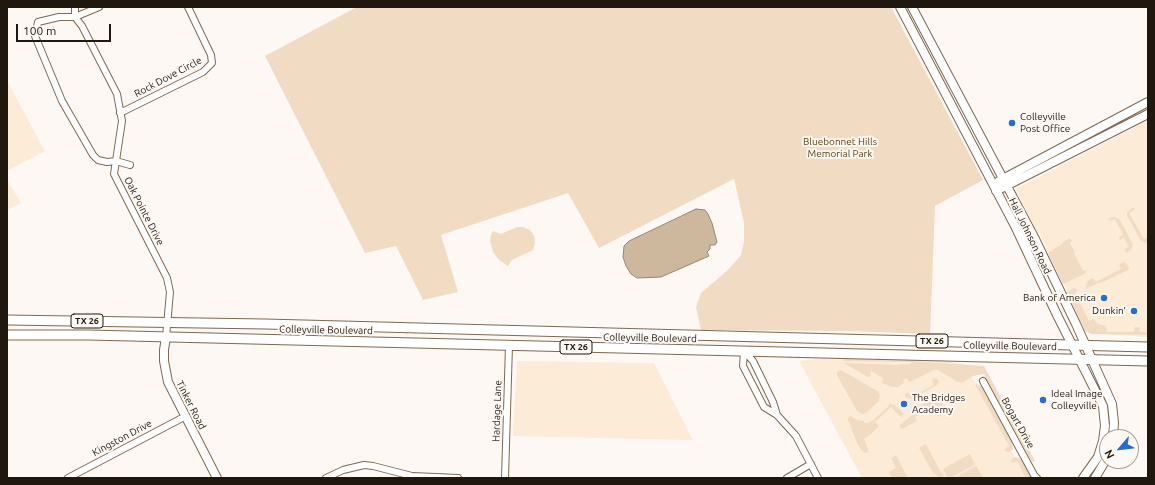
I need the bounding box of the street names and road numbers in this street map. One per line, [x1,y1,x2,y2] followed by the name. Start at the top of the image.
[132,54,204,100] street label: Rock Dove Circle
[122,175,166,247] street label: Oak Pointe Drive
[1006,196,1054,276] street label: Hall Johnson Road
[71,314,103,328] road number: TX 26
[279,323,373,337] street label: Colleyville Boulevard
[603,331,697,345] street label: Colleyville Boulevard
[916,334,948,348] road number: TX 26
[963,339,1057,353] street label: Colleyville Boulevard
[560,340,592,354] road number: TX 26
[174,378,208,432] street label: Tinker Road
[490,380,504,442] street label: Hardage Lane
[999,395,1037,451] street label: Bogart Drive
[90,417,154,459] street label: Kingston Drive

